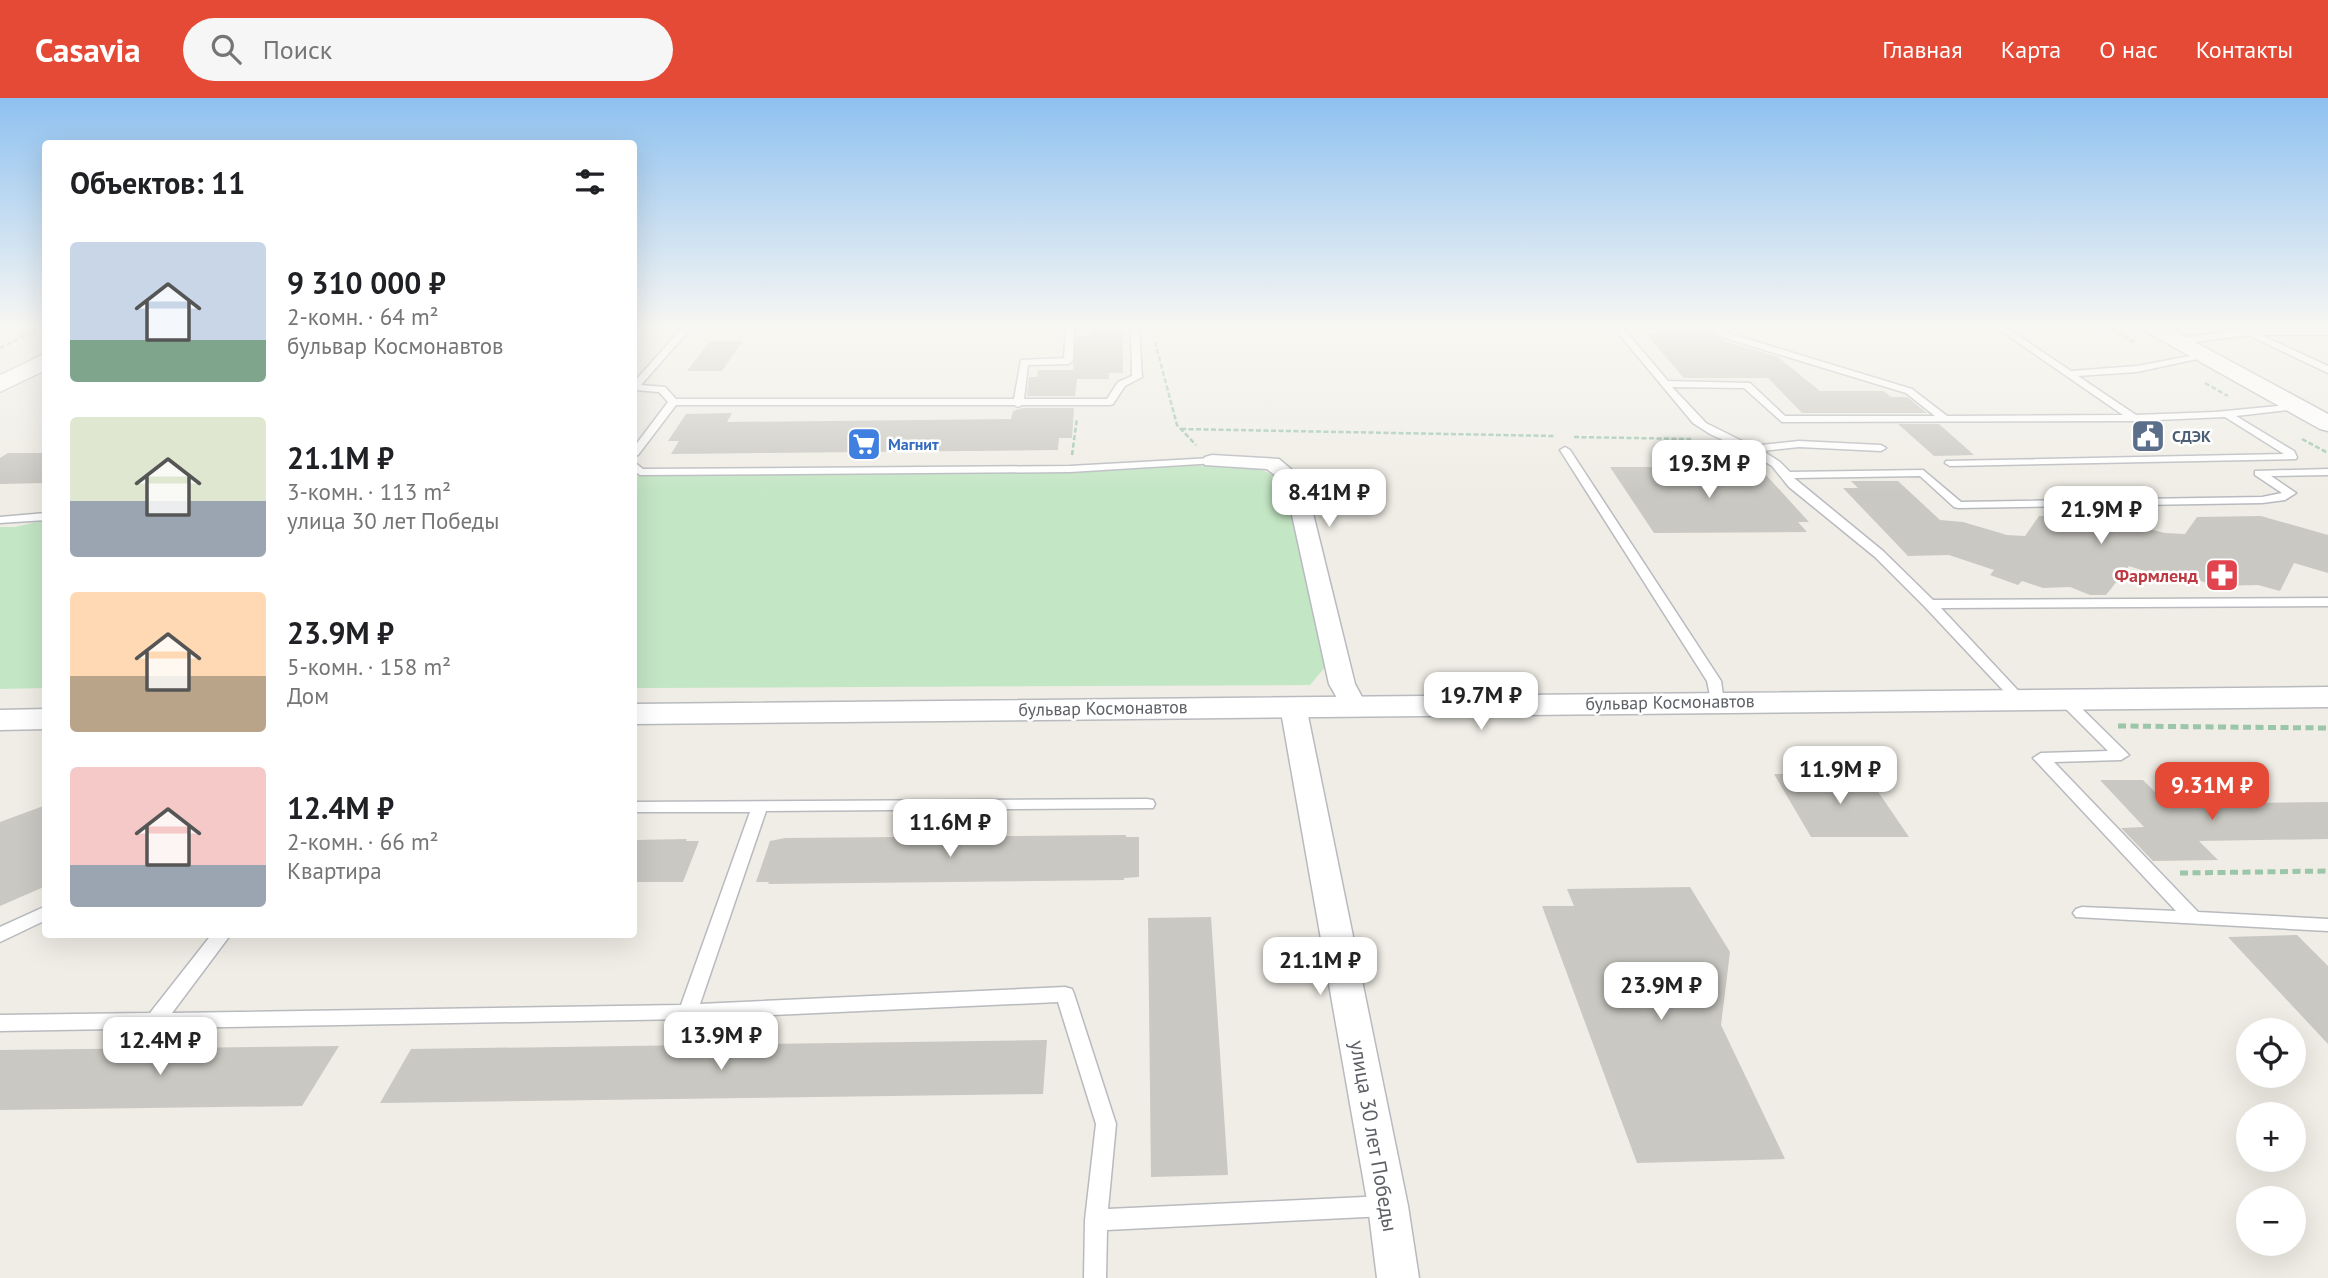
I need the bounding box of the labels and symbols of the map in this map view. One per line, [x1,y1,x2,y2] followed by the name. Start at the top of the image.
[2129,417,2167,455] public building icon: СДЭК
[845,425,883,463] supermarket icon: Магнит
[2172,426,2211,446] place label: СДЭК
[888,434,939,454] place label: Магнит
[1644,440,1774,500] pin: 19.3M ₽
[1264,470,1394,529] pin: 8.41M ₽
[2036,486,2166,546] pin: 21.9M ₽
[2203,556,2241,594] pharmacy icon: Фармленд
[2115,564,2198,587] place label: Фармленд
[1416,672,1546,732] pin: 19.7M ₽
[1585,689,1755,715] street label: бульвар Космонавтов
[1018,695,1188,721] street label: бульвар Космонавтов
[1775,746,1905,806] pin: 11.9M ₽
[2147,762,2277,822] pin: 9.31M ₽
[885,800,1015,859] pin: 11.6M ₽
[1255,937,1385,997] pin: 21.1M ₽
[1596,962,1726,1022] pin: 23.9M ₽
[656,1012,786,1072] pin: 13.9M ₽
[95,1018,225,1077] pin: 12.4M ₽
[1344,1038,1404,1234] street label: улица 30 лет Победы

